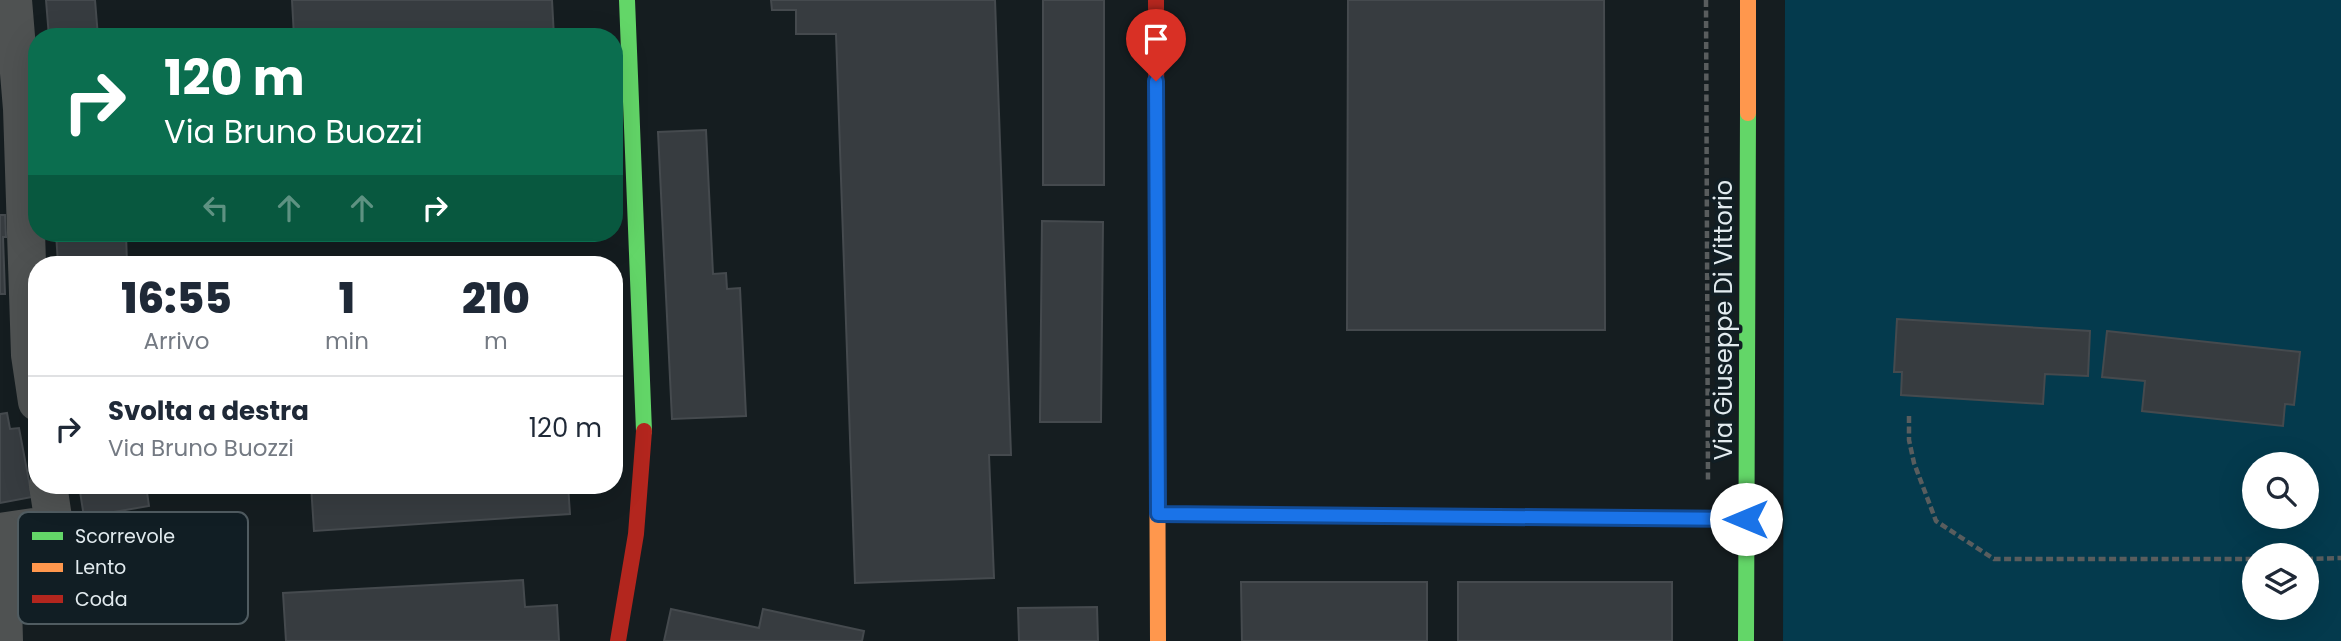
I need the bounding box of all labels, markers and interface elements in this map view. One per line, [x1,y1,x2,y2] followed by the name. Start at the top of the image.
[1126,9,1186,81] pin
[1137,20,1175,58] icon: arrive
[164,44,305,112] text: 120 m
[49,56,140,147] icon: right
[164,109,423,154] text: Via Bruno Buozzi
[1707,180,1740,460] street label: Via Giuseppe Di Vittorio
[197,189,235,227] icon: left
[270,189,308,227] icon: ahead
[343,189,381,227] icon: ahead
[416,189,454,227] icon: right
[121,269,232,328] text: 16:55
[339,269,355,328] text: 1
[462,269,530,328] text: 210
[143,325,209,357] text: Arrivo
[325,325,369,357] text: min
[484,325,508,357] text: m
[108,393,309,429] text: Svolta a destra
[49,410,87,448] icon: right
[529,410,602,446] text: 120 m
[108,432,294,464] text: Via Bruno Buozzi
[2242,452,2319,620] map controls
[2242,452,2319,529] button: search
[1709,482,1783,556] position arrow
[18,512,248,624] legend
[75,523,175,550] text: Scorrevole
[2242,543,2319,620] button: layers
[75,554,126,581] text: Lento
[75,586,128,613] text: Coda

